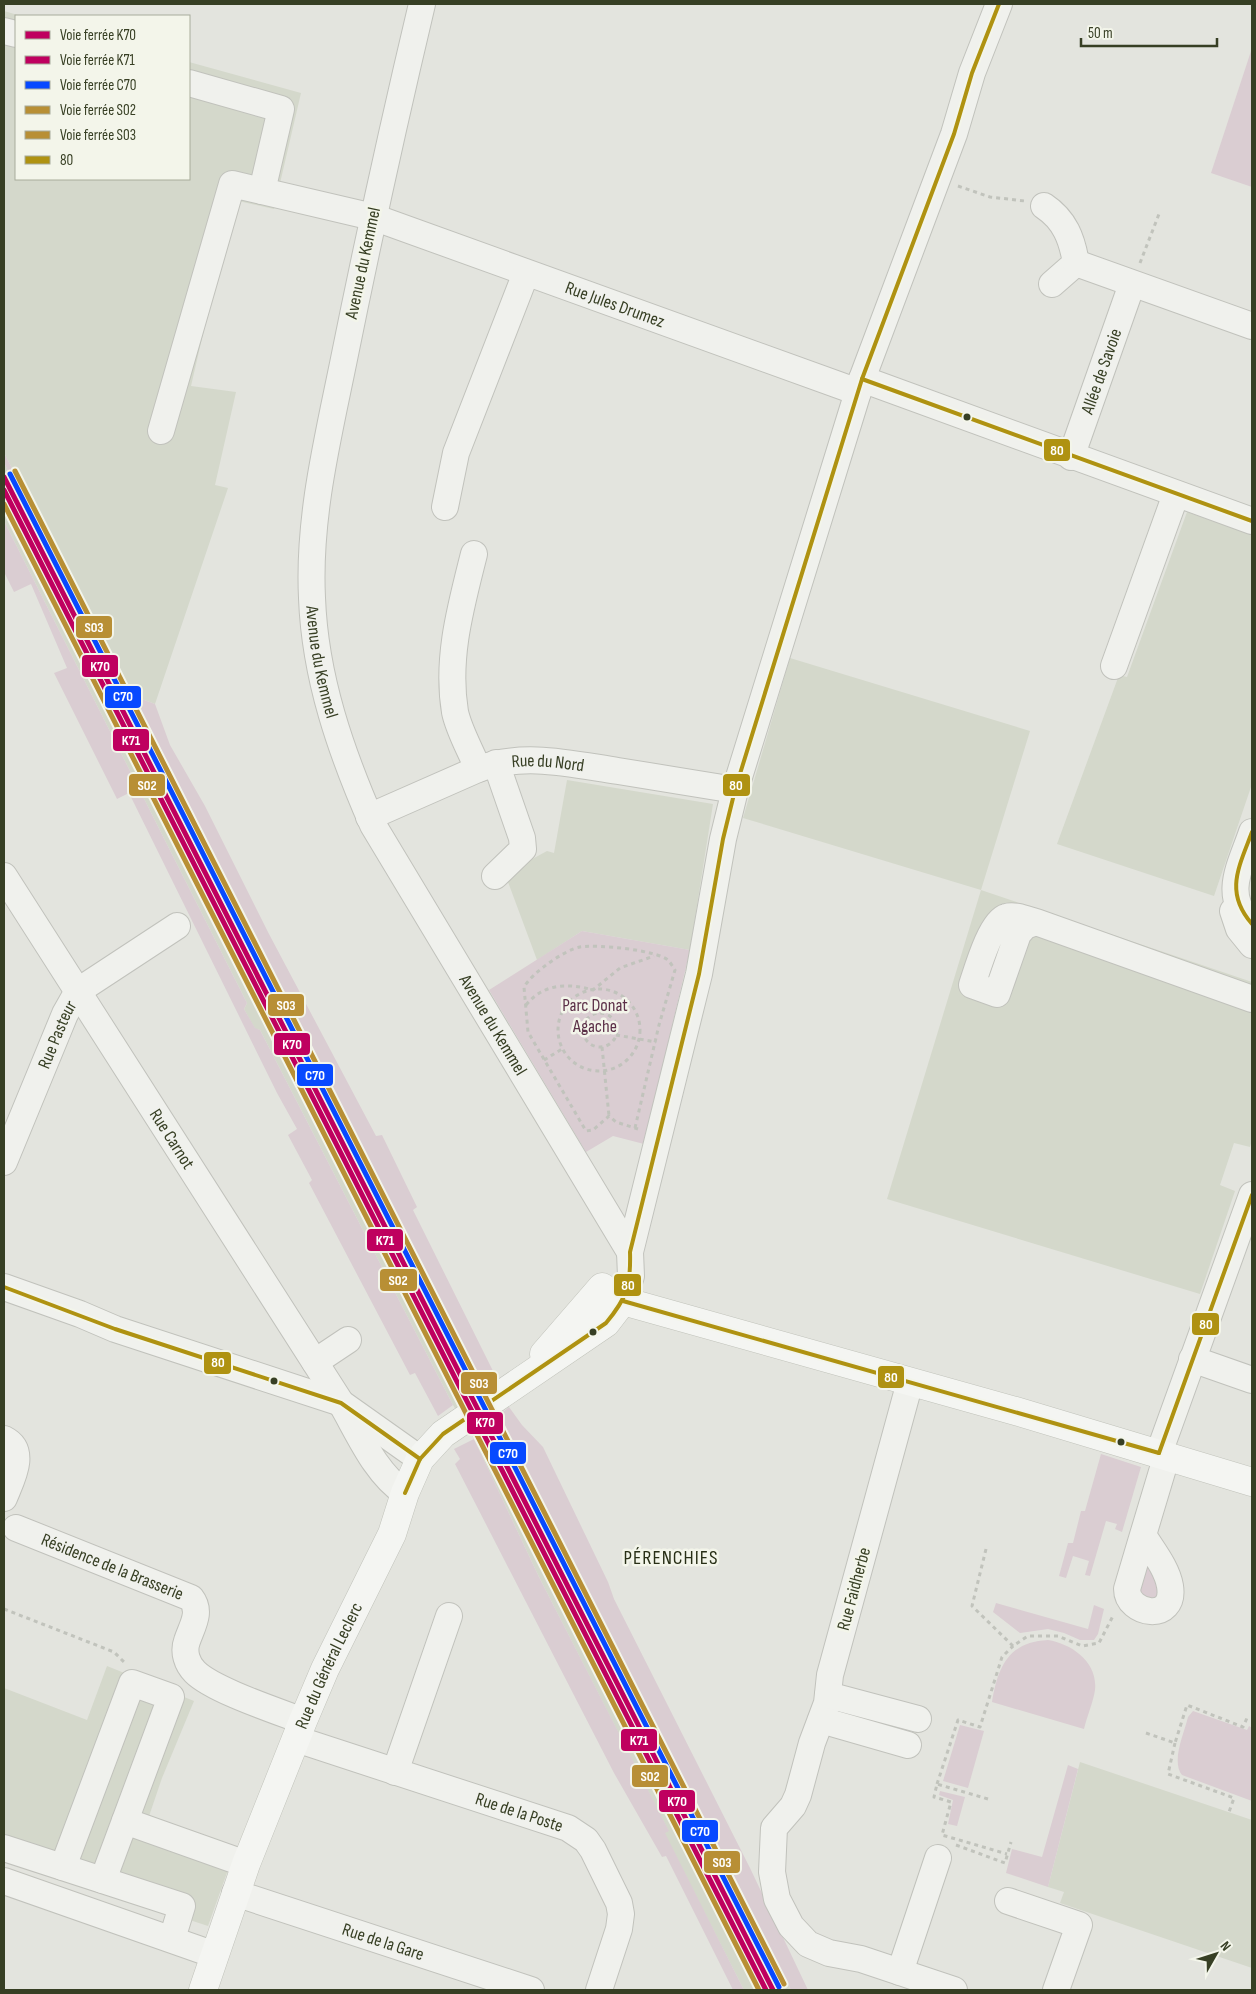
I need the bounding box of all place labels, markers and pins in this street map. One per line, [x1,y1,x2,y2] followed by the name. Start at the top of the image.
[962,412,972,422] unlabelled marker
[588,1327,598,1337] unlabelled marker
[269,1376,279,1386] unlabelled marker
[1116,1437,1126,1447] unlabelled marker

